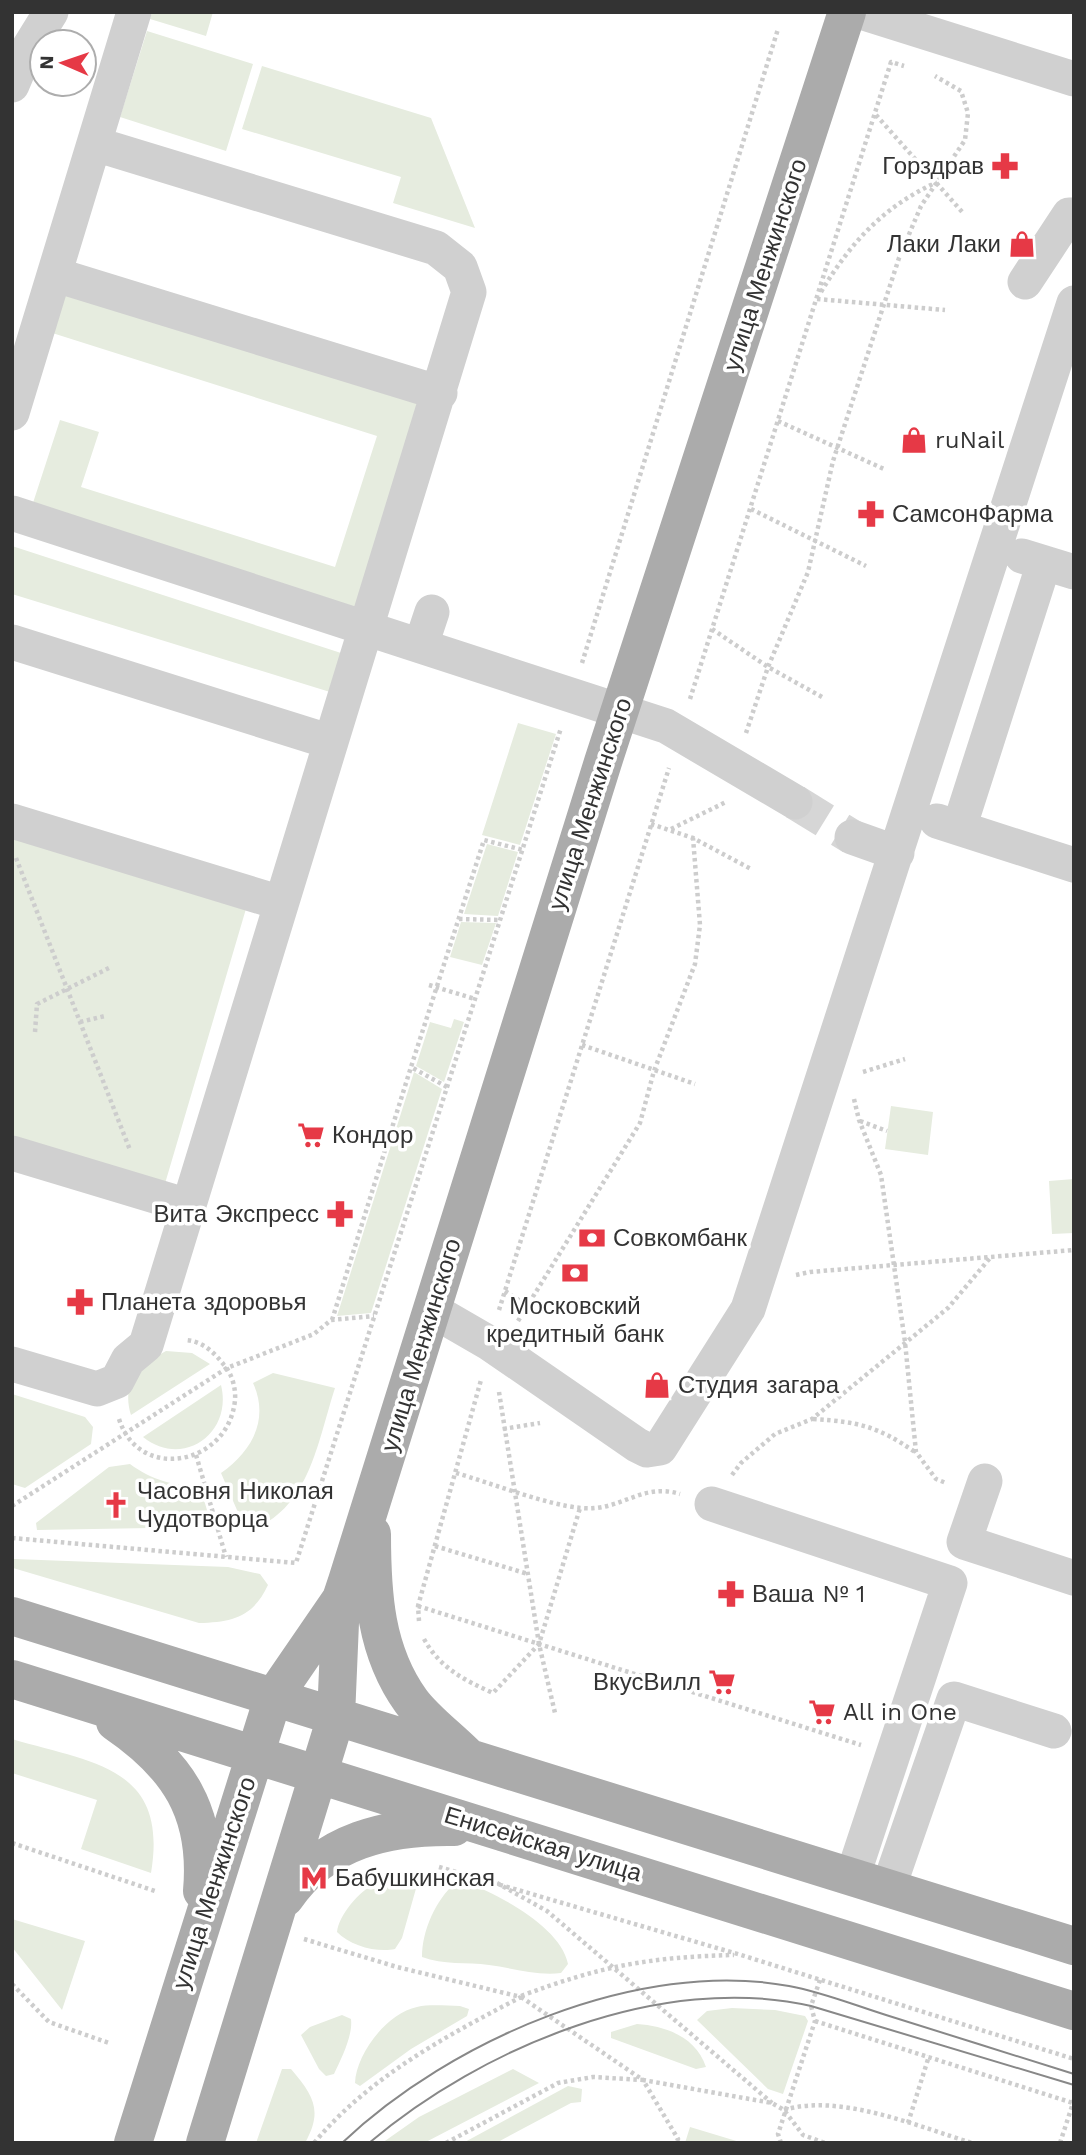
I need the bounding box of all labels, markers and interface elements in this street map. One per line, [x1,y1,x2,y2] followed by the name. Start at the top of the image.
[28,28,98,98] north arrow
[35,55,58,70] text: N
[990,151,1020,181] pharmacy icon: Горздрав
[882,152,984,180] place label: Горздрав
[717,155,813,375] street label: улица Менжинского
[1007,229,1037,259] shop icon: Лаки Лаки
[887,230,1001,258] place label: Лаки Лаки
[899,425,929,455] shop icon: ruNail
[935,426,1005,454] place label: ruNail
[856,499,886,529] pharmacy icon: СамсонФарма
[892,500,1054,528] place label: СамсонФарма
[542,694,638,914] street label: улица Менжинского
[296,1120,326,1150] supermarket icon: Кондор
[332,1121,413,1149] place label: Кондор
[325,1199,355,1229] pharmacy icon: Вита Экспресс
[154,1200,319,1228] place label: Вита Экспресс
[577,1223,607,1253] bank icon: Совкомбанк
[613,1224,748,1252] place label: Совкомбанк
[375,1235,467,1455] street label: улица Менжинского
[560,1258,590,1288] bank icon: Московский кредитный банк
[65,1287,95,1317] pharmacy icon: Планета здоровья
[101,1288,306,1316] place label: Планета здоровья
[486,1292,664,1348] place label: Московский кредитный банк
[642,1370,672,1400] shop icon: Студия загара
[678,1371,840,1399] place label: Студия загара
[137,1477,334,1533] place label: Часовня Николая Чудотворца
[101,1490,131,1520] church icon: Часовня Николая Чудотворца
[716,1579,746,1609] pharmacy icon: Ваша № 1
[752,1580,865,1608] place label: Ваша № 1
[707,1667,737,1697] supermarket icon: ВкусВилл
[593,1668,701,1696] place label: ВкусВилл
[807,1697,837,1727] supermarket icon: All in One
[843,1698,957,1726] place label: All in One
[166,1773,262,1993] street label: улица Менжинского
[441,1801,646,1888] street label: Енисейская улица
[299,1863,329,1893] metro station icon: Бабушкинская
[335,1864,495,1892] place label: Бабушкинская

